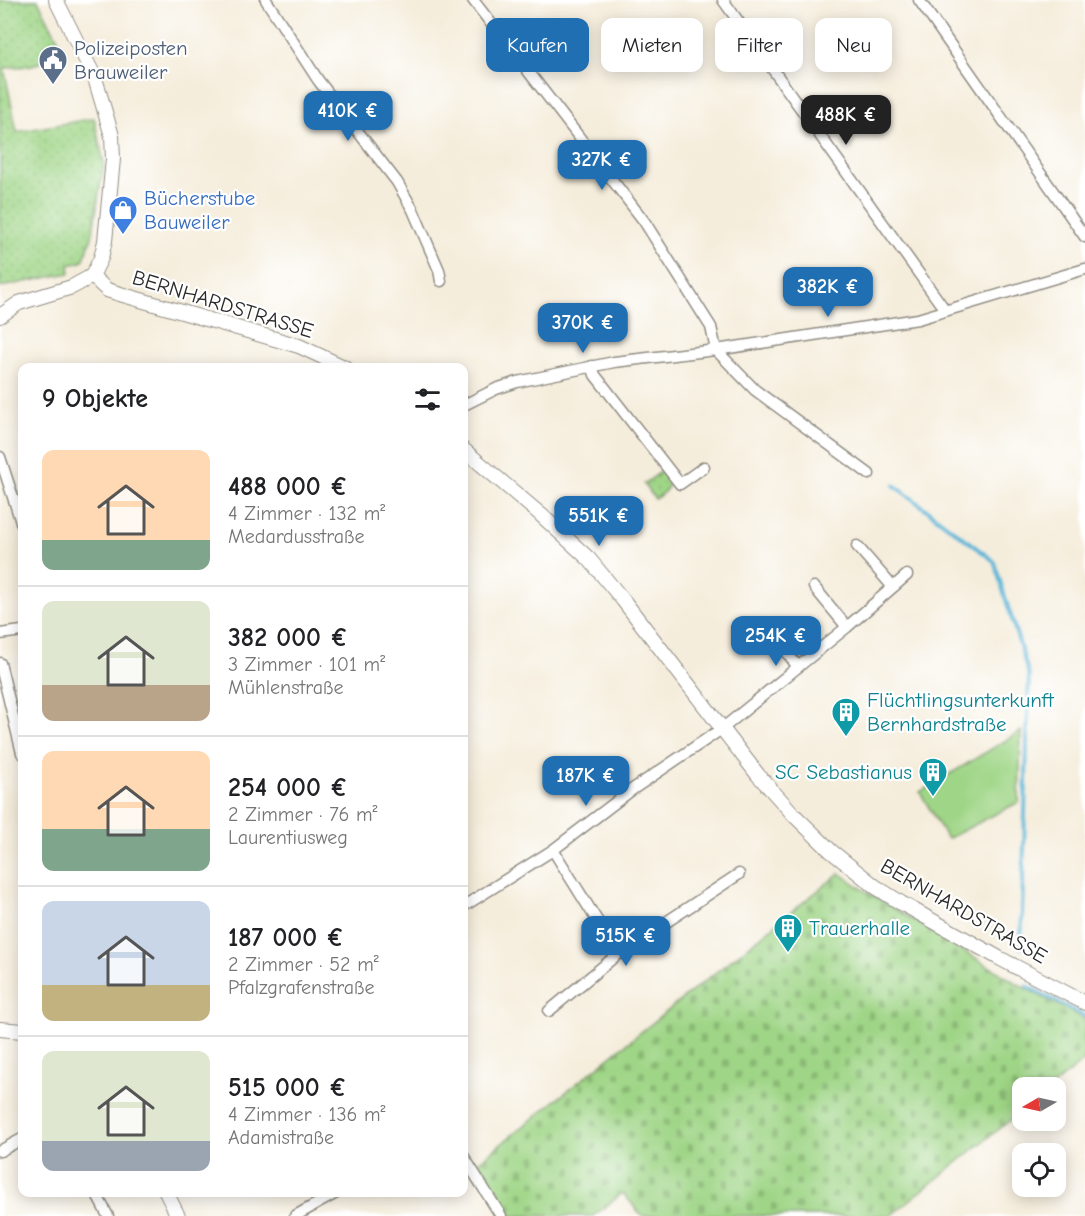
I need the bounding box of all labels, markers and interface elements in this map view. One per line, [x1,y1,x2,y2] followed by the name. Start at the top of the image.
[486,18,589,72] chip: Kaufen
[601,18,703,72] chip: Mieten
[715,18,803,72] chip: Filter
[815,18,892,72] chip: Neu
[74,36,188,84] place label: Polizeiposten Brauweiler
[37,44,69,86] public building icon: Polizeiposten Brauweiler
[299,91,397,142] pin: 410K €
[797,95,895,146] pin: 488K €
[318,99,378,122] text: 410K €
[815,103,877,126] text: 488K €
[553,140,651,191] pin: 327K €
[572,148,632,171] text: 327K €
[144,186,255,234] place label: Bücherstube Bauweiler
[107,194,139,236] shop icon: Bücherstube Bauweiler
[129,265,317,343] street label: BERNHARDSTRASSE
[779,267,877,318] pin: 382K €
[797,275,859,298] text: 382K €
[534,303,632,354] pin: 370K €
[552,311,614,334] text: 370K €
[411,383,444,416] icon: filters
[42,384,148,414] text: 9 Objekte
[228,472,348,502] text: 488 000 €
[90,474,162,546] icon: home
[550,496,648,547] pin: 551K €
[228,502,385,525] text: 4 Zimmer · 132 m²
[568,504,630,527] text: 551K €
[228,525,365,548] text: Medardusstraße
[727,616,825,667] pin: 254K €
[228,623,348,653] text: 382 000 €
[745,624,807,647] text: 254K €
[90,625,162,697] icon: home
[228,653,385,676] text: 3 Zimmer · 101 m²
[228,676,344,699] text: Mühlenstraße
[867,688,1055,736] place label: Flüchtlingsunterkunft Bernhardstraße
[830,696,862,738] building icon: Flüchtlingsunterkunft Bernhardstraße
[537,756,635,807] pin: 187K €
[917,756,949,798] building icon: SC Sebastianus
[775,760,912,784] place label: SC Sebastianus
[556,764,616,787] text: 187K €
[228,773,348,803] text: 254 000 €
[90,775,162,847] icon: home
[228,803,378,826] text: 2 Zimmer · 76 m²
[228,826,348,849] text: Laurentiusweg
[876,854,1052,968] street label: BERNHARDSTRASSE
[772,912,804,954] building icon: Trauerhalle
[577,916,675,967] pin: 515K €
[809,916,910,940] place label: Trauerhalle
[228,923,344,953] text: 187 000 €
[595,924,657,947] text: 515K €
[90,925,162,997] icon: home
[228,953,379,976] text: 2 Zimmer · 52 m²
[228,976,375,999] text: Pfalzgrafenstraße
[228,1073,347,1103] text: 515 000 €
[90,1075,162,1147] icon: home
[1012,1077,1066,1131] north arrow
[1012,1077,1066,1197] map controls
[228,1103,386,1126] text: 4 Zimmer · 136 m²
[228,1126,334,1149] text: Adamistraße
[1012,1143,1066,1197] button: locate

